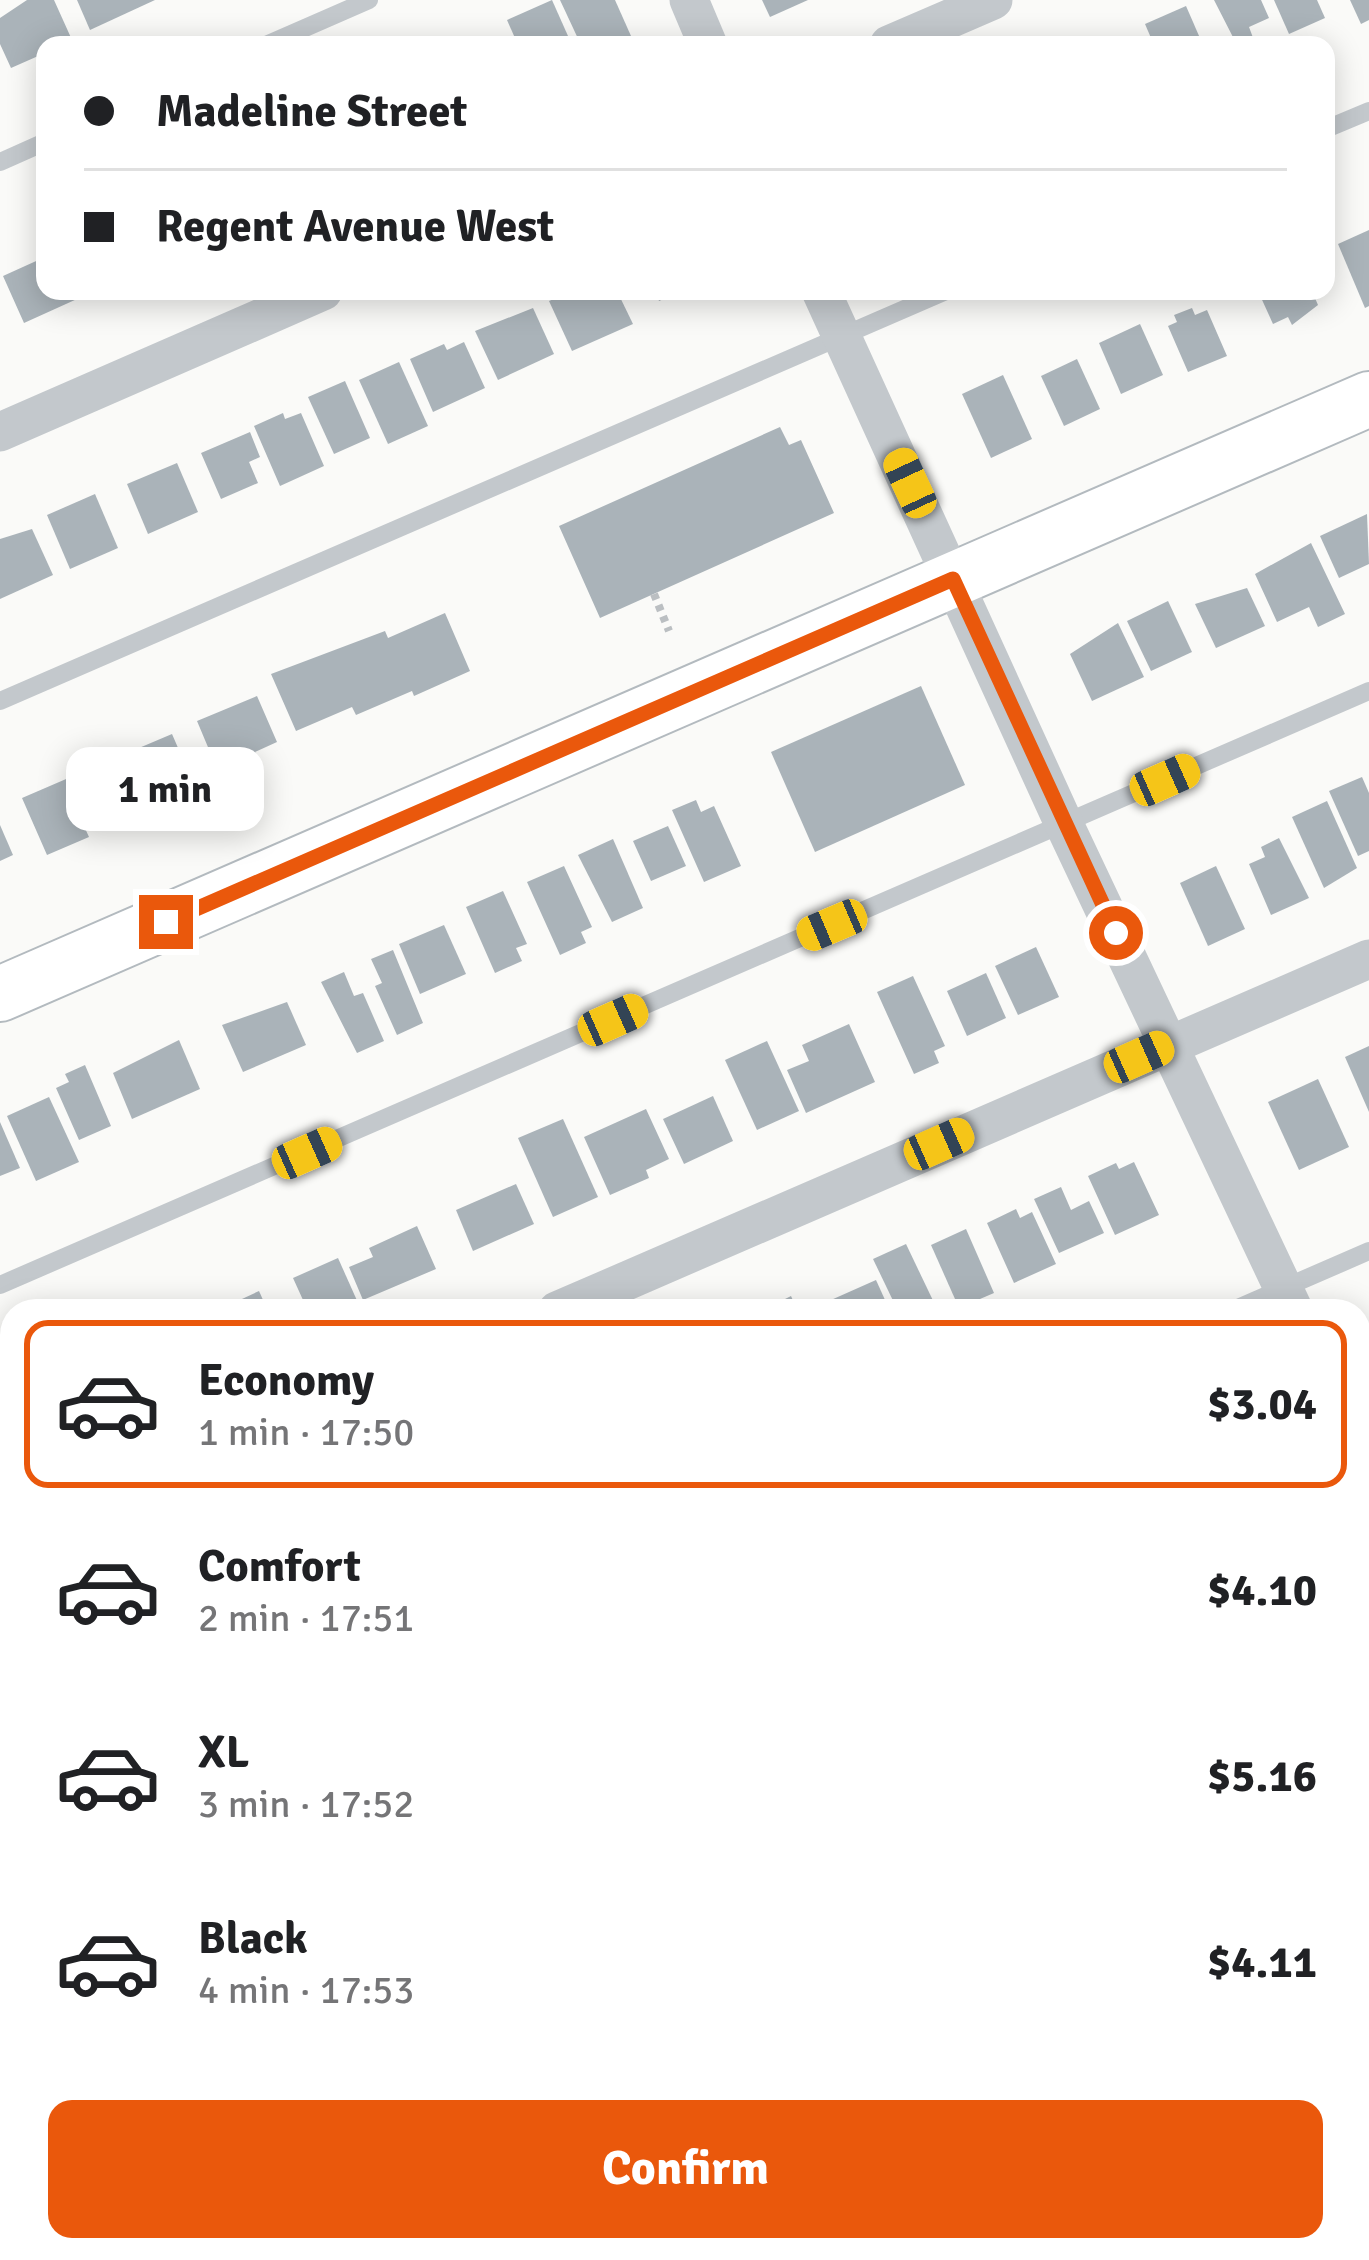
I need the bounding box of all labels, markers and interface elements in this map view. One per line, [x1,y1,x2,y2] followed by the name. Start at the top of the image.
[156,84,467,139] text: Madeline Street
[156,199,554,254] text: Regent Avenue West
[878,443,942,523] car
[67,748,265,832] callout: 1 min
[1125,749,1205,811] car
[118,765,212,813] text: 1 min
[792,894,872,956] car
[139,895,193,949] route end
[1089,906,1143,960] route start
[573,989,653,1051] car
[1099,1026,1179,1088] car
[899,1113,979,1175] car
[267,1122,347,1184] car
[54,1350,162,1458] icon: car
[198,1353,374,1408] text: Economy
[1207,1377,1317,1432] text: $3.04
[198,1408,414,1456] text: 1 min · 17:50
[54,1536,162,1644] icon: car
[198,1539,361,1594] text: Comfort
[1207,1563,1317,1618] text: $4.10
[198,1594,414,1642] text: 2 min · 17:51
[54,1722,162,1830] icon: car
[198,1725,249,1780] text: XL
[1207,1749,1317,1804] text: $5.16
[198,1780,414,1828] text: 3 min · 17:52
[54,1908,162,2016] icon: car
[198,1911,308,1966] text: Black
[1207,1935,1317,1990] text: $4.11
[198,1966,414,2014] text: 4 min · 17:53
[48,2100,1323,2238] button: Confirm

